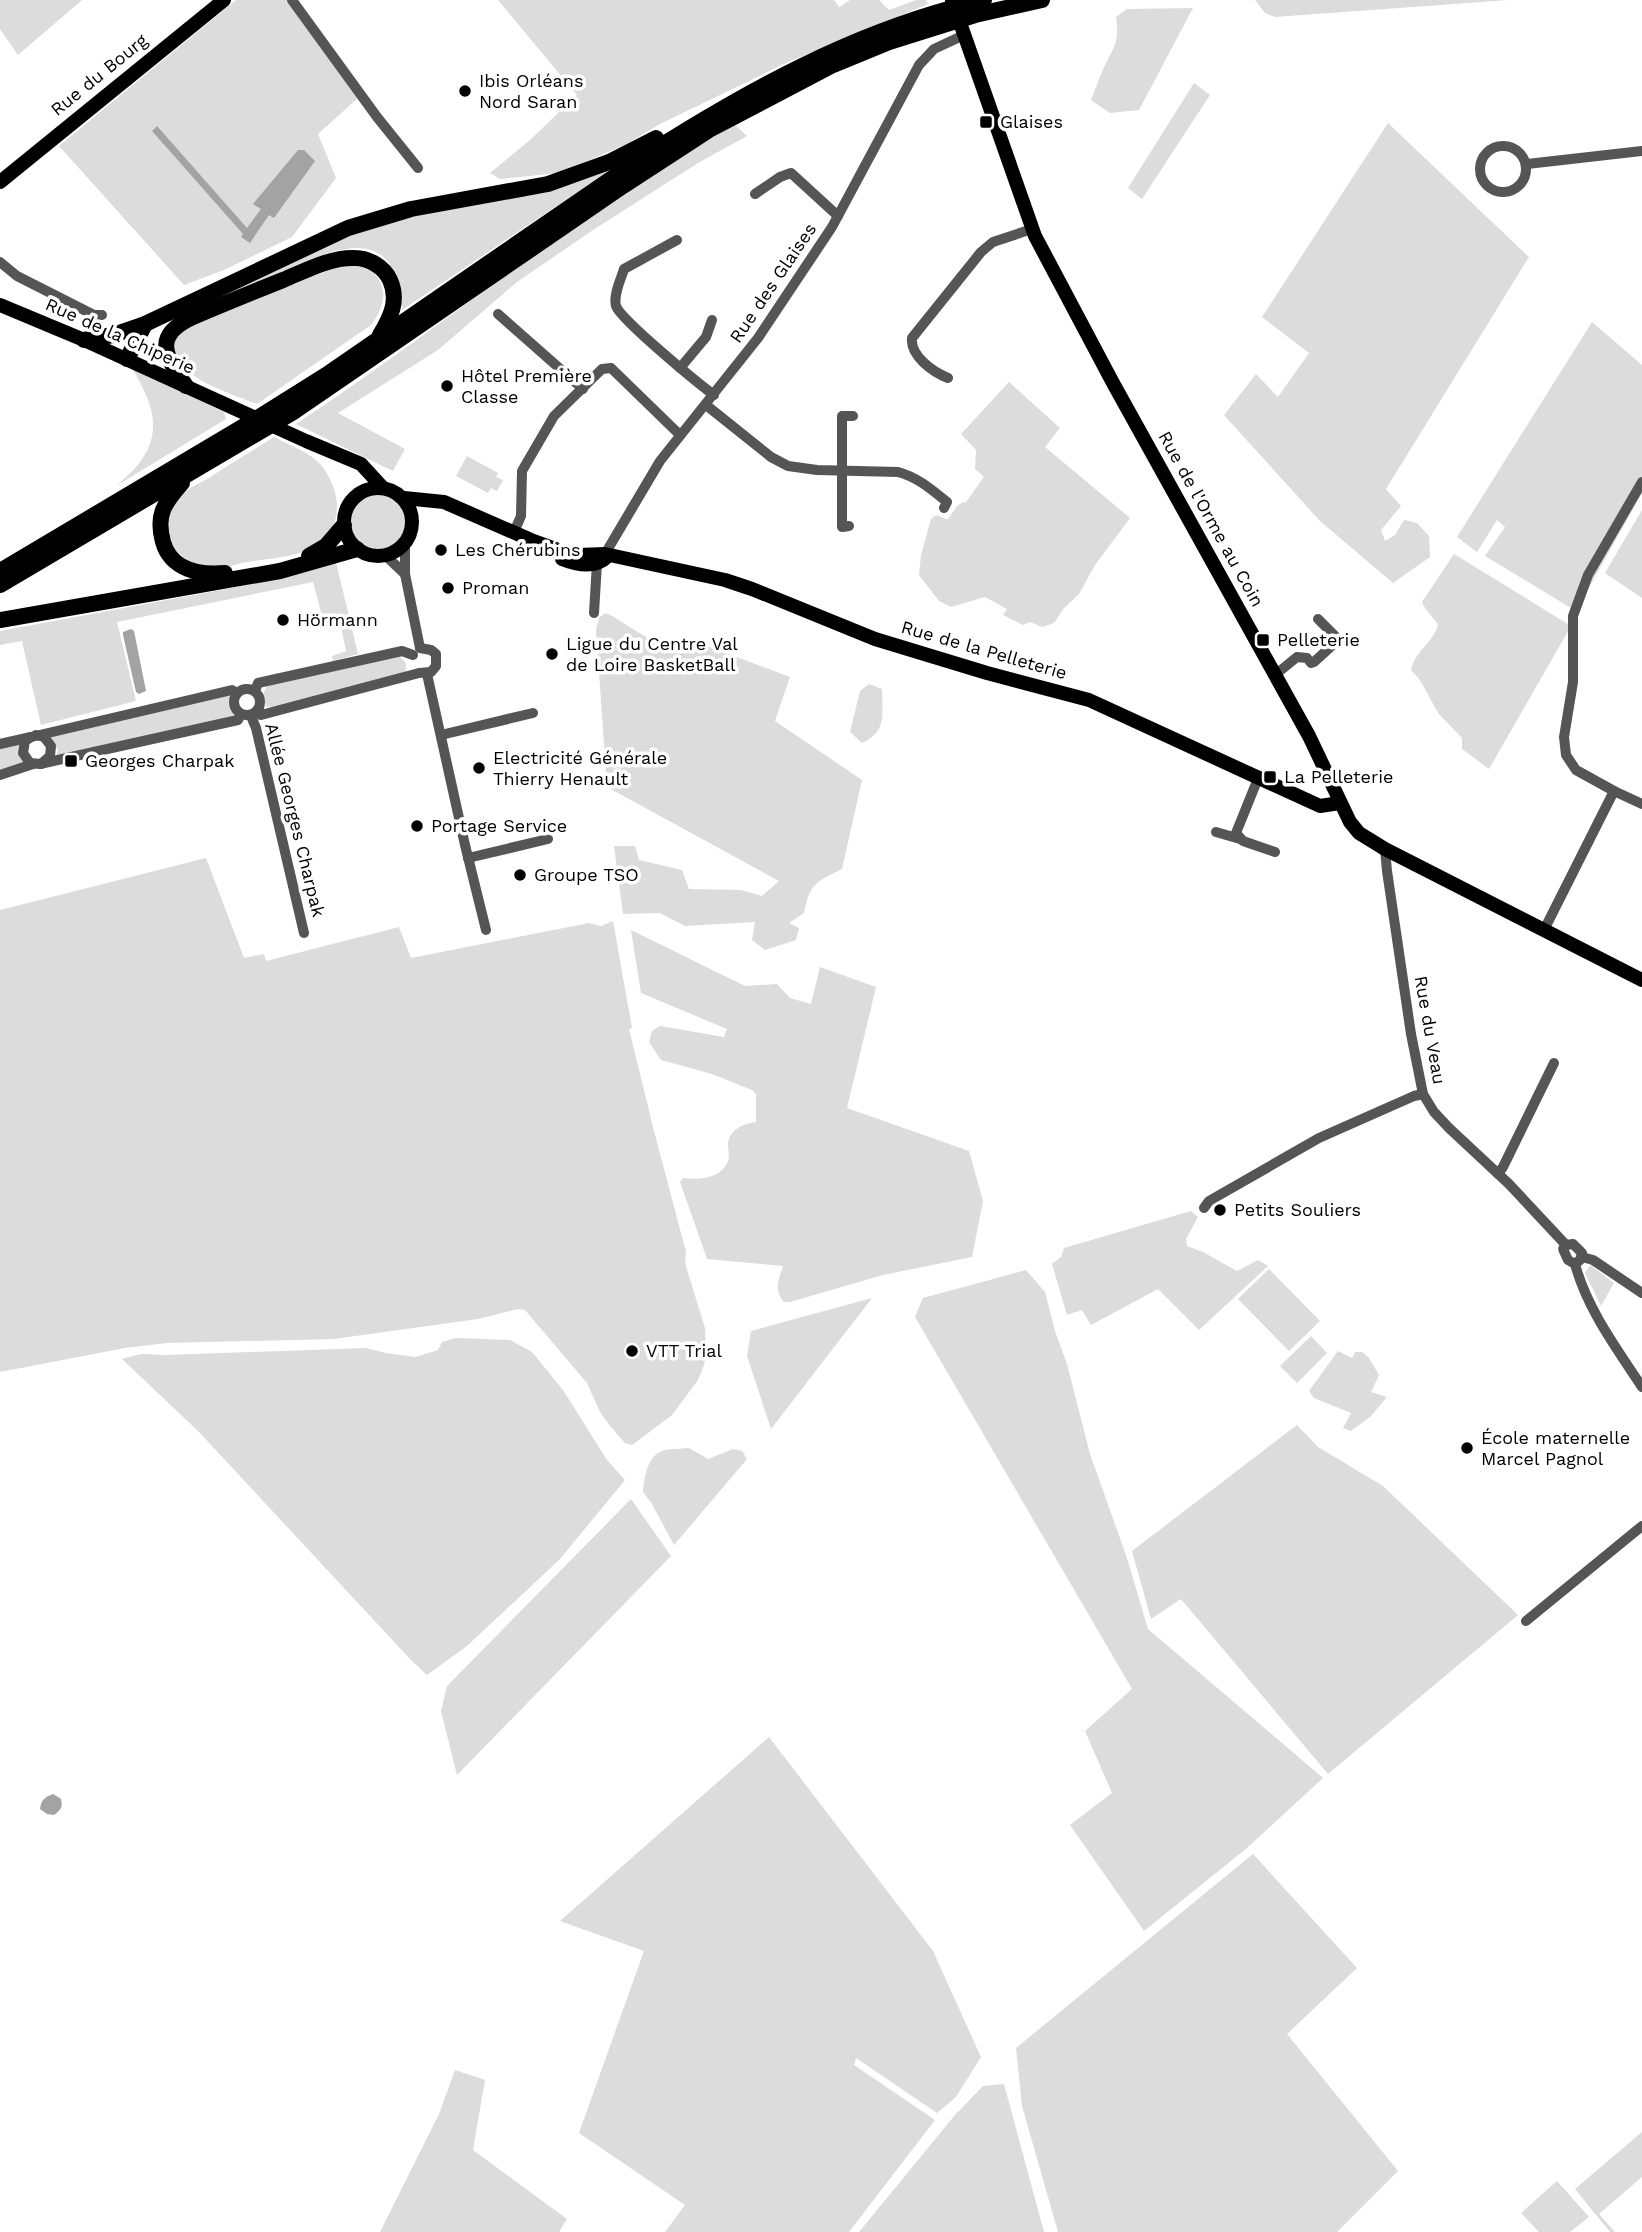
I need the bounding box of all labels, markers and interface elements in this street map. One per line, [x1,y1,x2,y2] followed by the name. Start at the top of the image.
[46,29,151,120] street label: Rue du Bourg
[479,70,583,112] place label: Ibis Orléans Nord Saran
[457,83,473,99] marker: Ibis Orléans Nord Saran
[1000,111,1063,132] place label: Glaises
[978,114,994,130] marker: Glaises
[725,219,820,346] street label: Rue des Glaises
[42,293,198,378] street label: Rue de la Chiperie
[461,365,592,407] place label: Hôtel Première Classe
[439,378,455,394] marker: Hôtel Première Classe
[1154,427,1268,610] street label: Rue de l'Orme au Coin
[455,539,581,560] place label: Les Chérubins
[433,542,449,558] marker: Les Chérubins
[462,577,529,598] place label: Proman
[440,580,456,596] marker: Proman
[297,609,378,630] place label: Hörmann
[275,612,291,628] marker: Hörmann
[899,616,1069,683] street label: Rue de la Pelleterie
[1277,629,1360,650] place label: Pelleterie
[1255,632,1271,648] marker: Pelleterie
[566,633,738,675] place label: Ligue du Centre Val de Loire BasketBall
[544,646,560,662] marker: Ligue du Centre Val de Loire BasketBall
[261,721,330,919] street label: Allée Georges Charpak
[493,747,667,789] place label: Electricité Générale Thierry Henault
[85,750,234,771] place label: Georges Charpak
[63,753,79,769] marker: Georges Charpak
[471,760,487,776] marker: Electricité Générale Thierry Henault
[1284,766,1393,787] place label: La Pelleterie
[1262,769,1278,785] marker: La Pelleterie
[431,815,567,836] place label: Portage Service
[409,818,425,834] marker: Portage Service
[534,864,639,885] place label: Groupe TSO
[512,867,528,883] marker: Groupe TSO
[1411,974,1450,1086] street label: Rue du Veau
[1234,1199,1361,1220] place label: Petits Souliers
[1212,1202,1228,1218] marker: Petits Souliers
[646,1340,723,1361] place label: VTT Trial
[624,1343,640,1359] marker: VTT Trial
[1481,1427,1630,1469] place label: École maternelle Marcel Pagnol
[1459,1440,1475,1456] marker: École maternelle Marcel Pagnol

